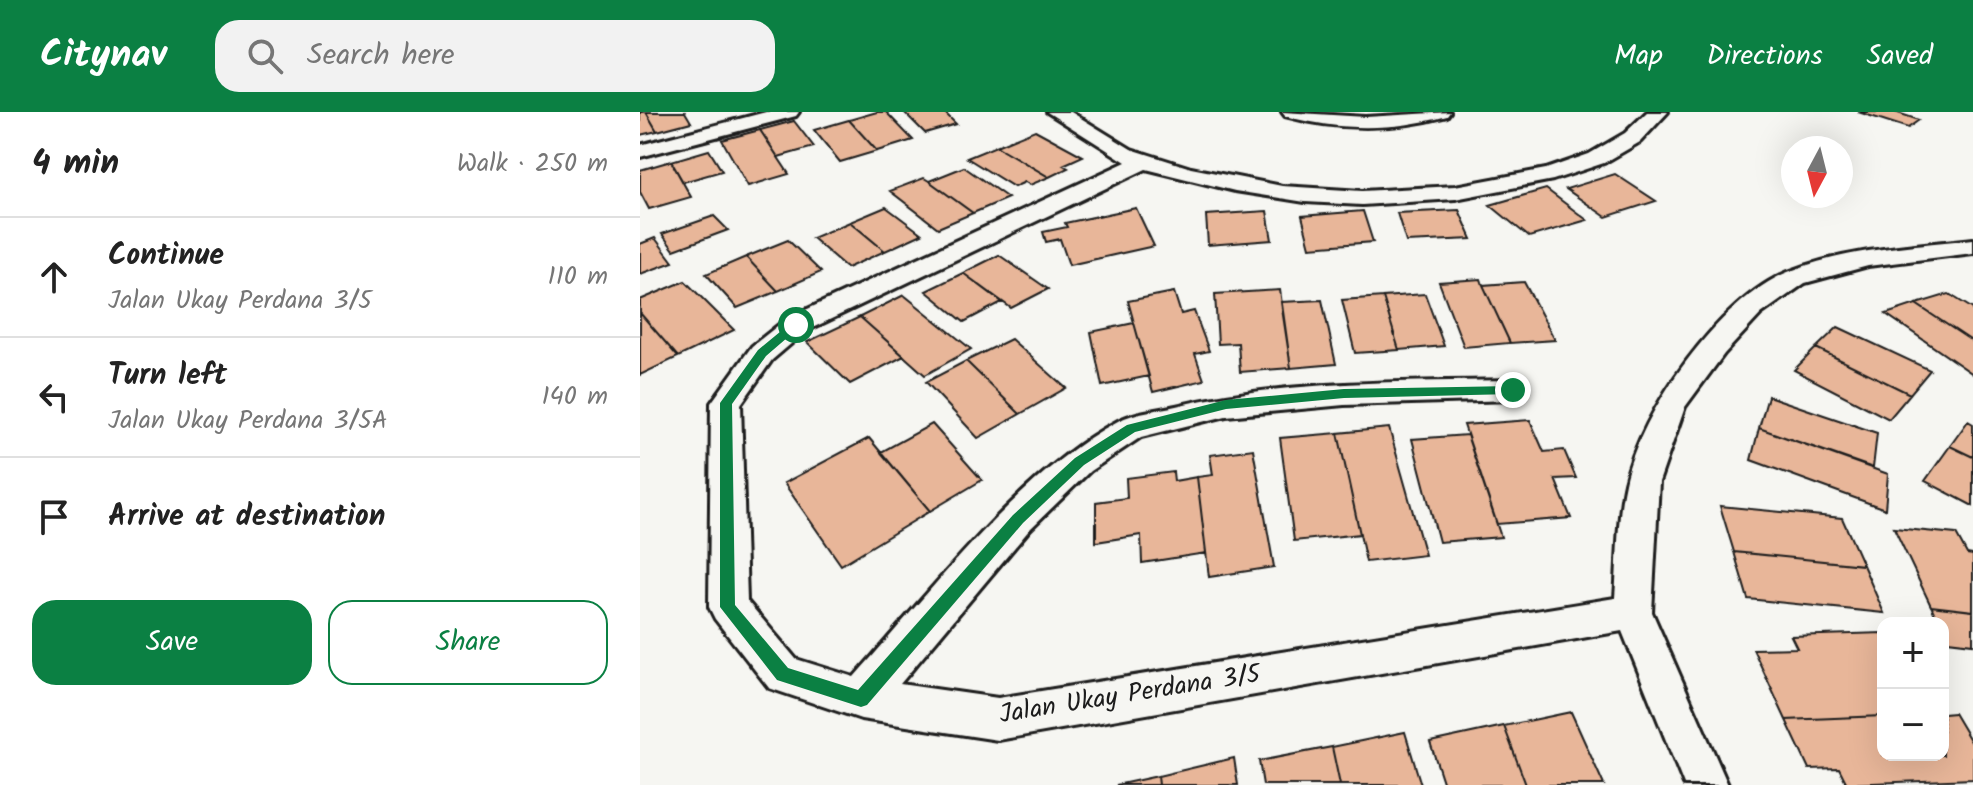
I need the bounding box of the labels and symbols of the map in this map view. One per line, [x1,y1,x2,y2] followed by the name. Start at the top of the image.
[1781,136,1853,208] north arrow
[778,307,814,343] route start
[1495,372,1531,408] route end
[996,653,1266,736] street label: Jalan Ukay Perdana 3/5

